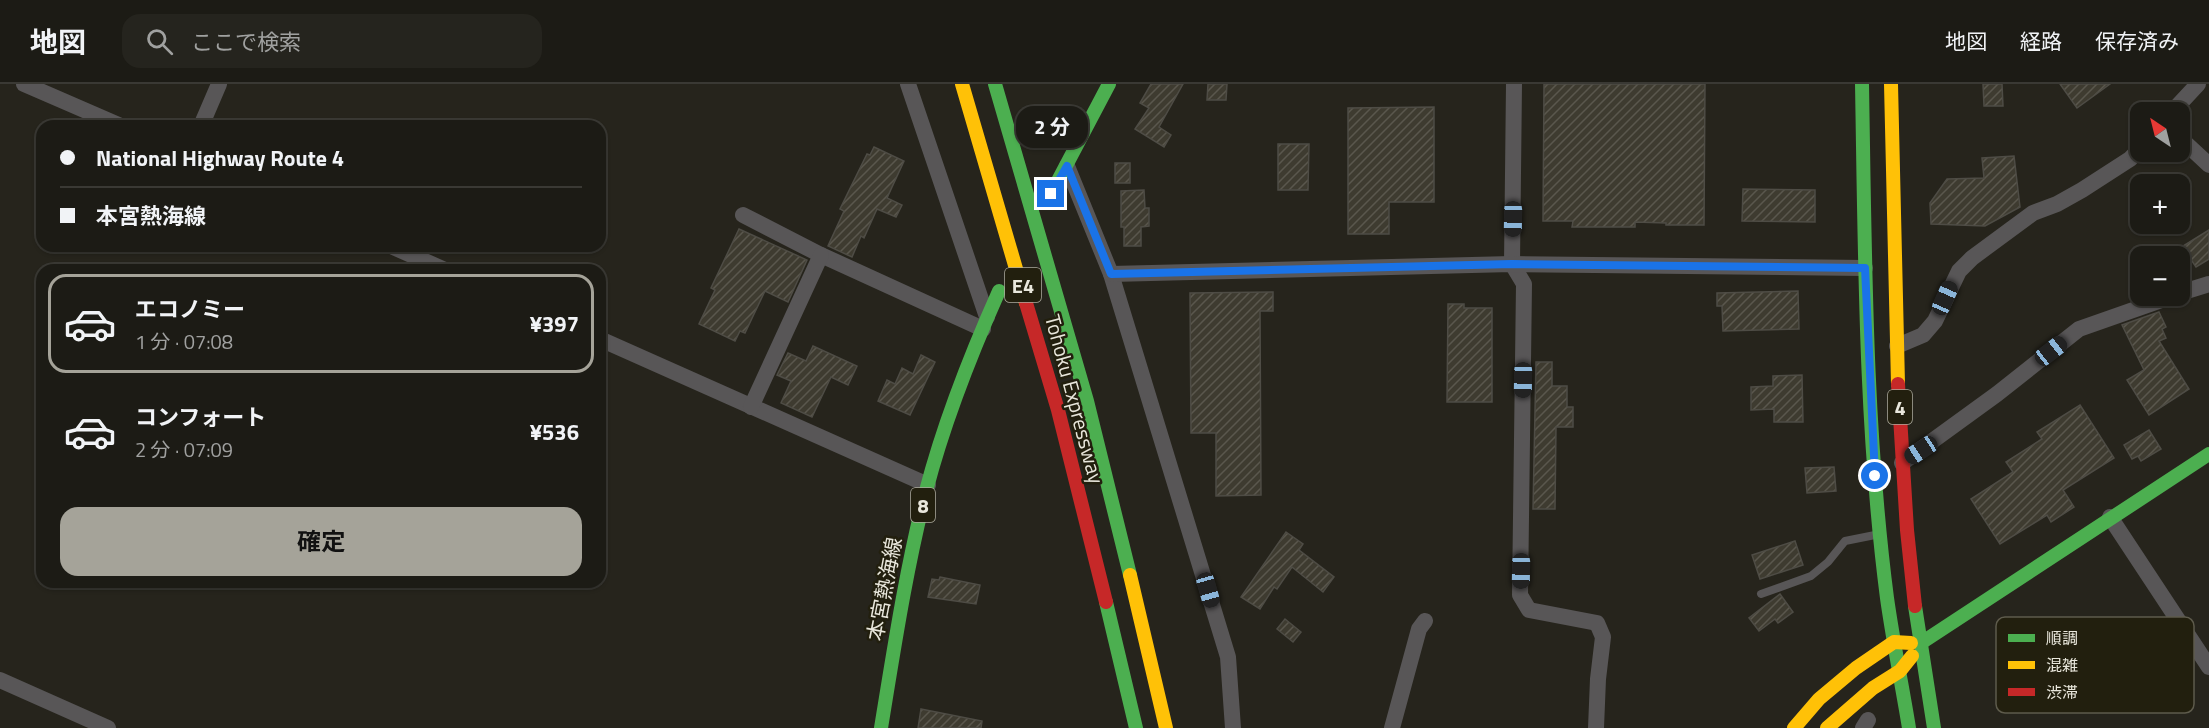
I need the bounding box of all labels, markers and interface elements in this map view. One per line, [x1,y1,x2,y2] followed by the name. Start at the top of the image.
[122,14,542,68] search box
[30,20,86,63] text: 地図
[143,25,176,58] icon: search
[191,25,301,59] text: ここで検索
[1945,25,1987,57] text: 地図
[2020,25,2062,57] text: 経路
[2095,25,2179,57] text: 保存済み
[2130,102,2190,162] north arrow
[2130,102,2190,306] map controls
[1015,107,1087,149] callout: 2 分
[1034,111,1070,142] text: 2 分
[96,141,344,175] text: National Highway Route 4
[2130,174,2190,234] button: +
[1037,180,1064,207] route end
[96,199,206,233] text: 本宮熱海線
[1504,201,1522,237] car
[2130,246,2190,306] button: −
[1005,268,1041,302] road number: E4
[1929,278,1961,318] car
[135,292,245,326] text: エコノミー
[63,297,117,351] icon: car
[530,307,579,341] text: ¥397
[1037,311,1113,487] street label: Tohoku Expressway
[135,326,233,357] text: 1 分 · 07:08
[2031,333,2071,369] car
[1514,362,1532,398] car
[1888,390,1912,424] road number: 4
[135,400,266,434] text: コンフォート
[63,405,117,459] icon: car
[530,415,579,449] text: ¥536
[1901,433,1941,467] car
[135,434,233,465] text: 2 分 · 07:09
[1861,462,1888,489] route start
[911,488,935,522] road number: 8
[60,507,582,576] button: 確定
[858,534,910,644] street label: 本宮熱海線
[1512,553,1530,589] car
[1194,570,1222,610] car
[1996,617,2194,713] legend
[2046,626,2078,650] text: 順調
[2046,653,2078,677] text: 混雑
[2046,680,2078,704] text: 渋滞

